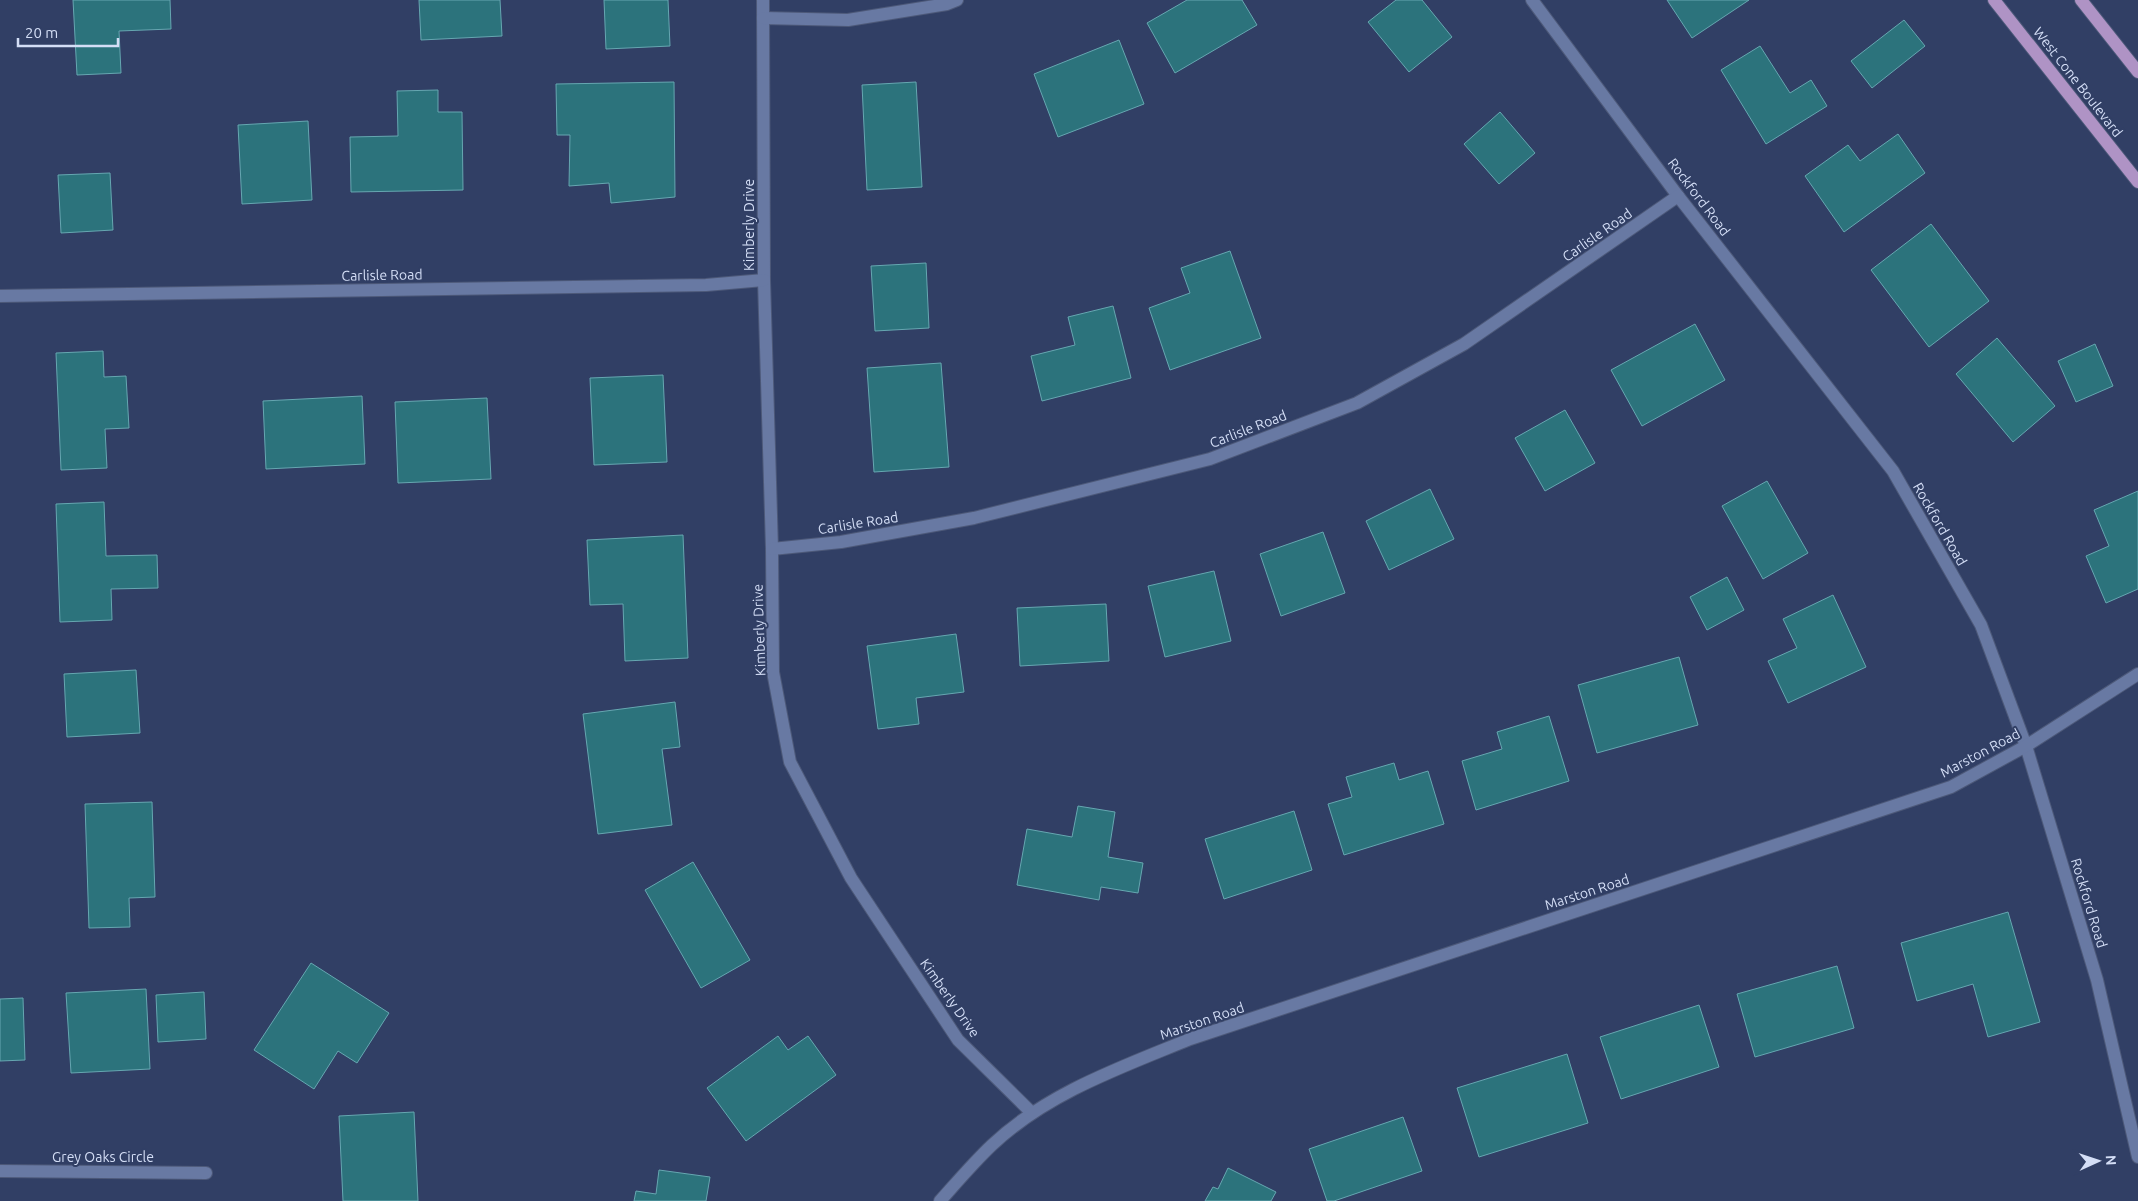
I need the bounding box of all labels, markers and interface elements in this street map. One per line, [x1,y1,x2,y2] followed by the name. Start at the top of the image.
[18,15,118,47] scale bar
[25,24,58,41] text: 20 m
[2030,24,2126,140] street label: West Cone Boulevard
[1665,155,1733,239] street label: Rockford Road
[741,179,757,271] street label: Kimberly Drive
[1559,205,1635,265] street label: Carlisle Road
[341,266,423,284] street label: Carlisle Road
[1207,407,1289,451] street label: Carlisle Road
[1910,480,1970,568] street label: Rockford Road
[817,509,899,537] street label: Carlisle Road
[749,584,769,676] street label: Kimberly Drive
[1937,725,2023,781] street label: Marston Road
[2068,856,2110,950] street label: Rockford Road
[1543,871,1631,913] street label: Marston Road
[917,956,983,1040] street label: Kimberly Drive
[1158,999,1246,1043] street label: Marston Road
[2073,1136,2123,1186] north arrow
[52,1149,154,1165] street label: Grey Oaks Circle
[2103,1155,2119,1166] text: N

